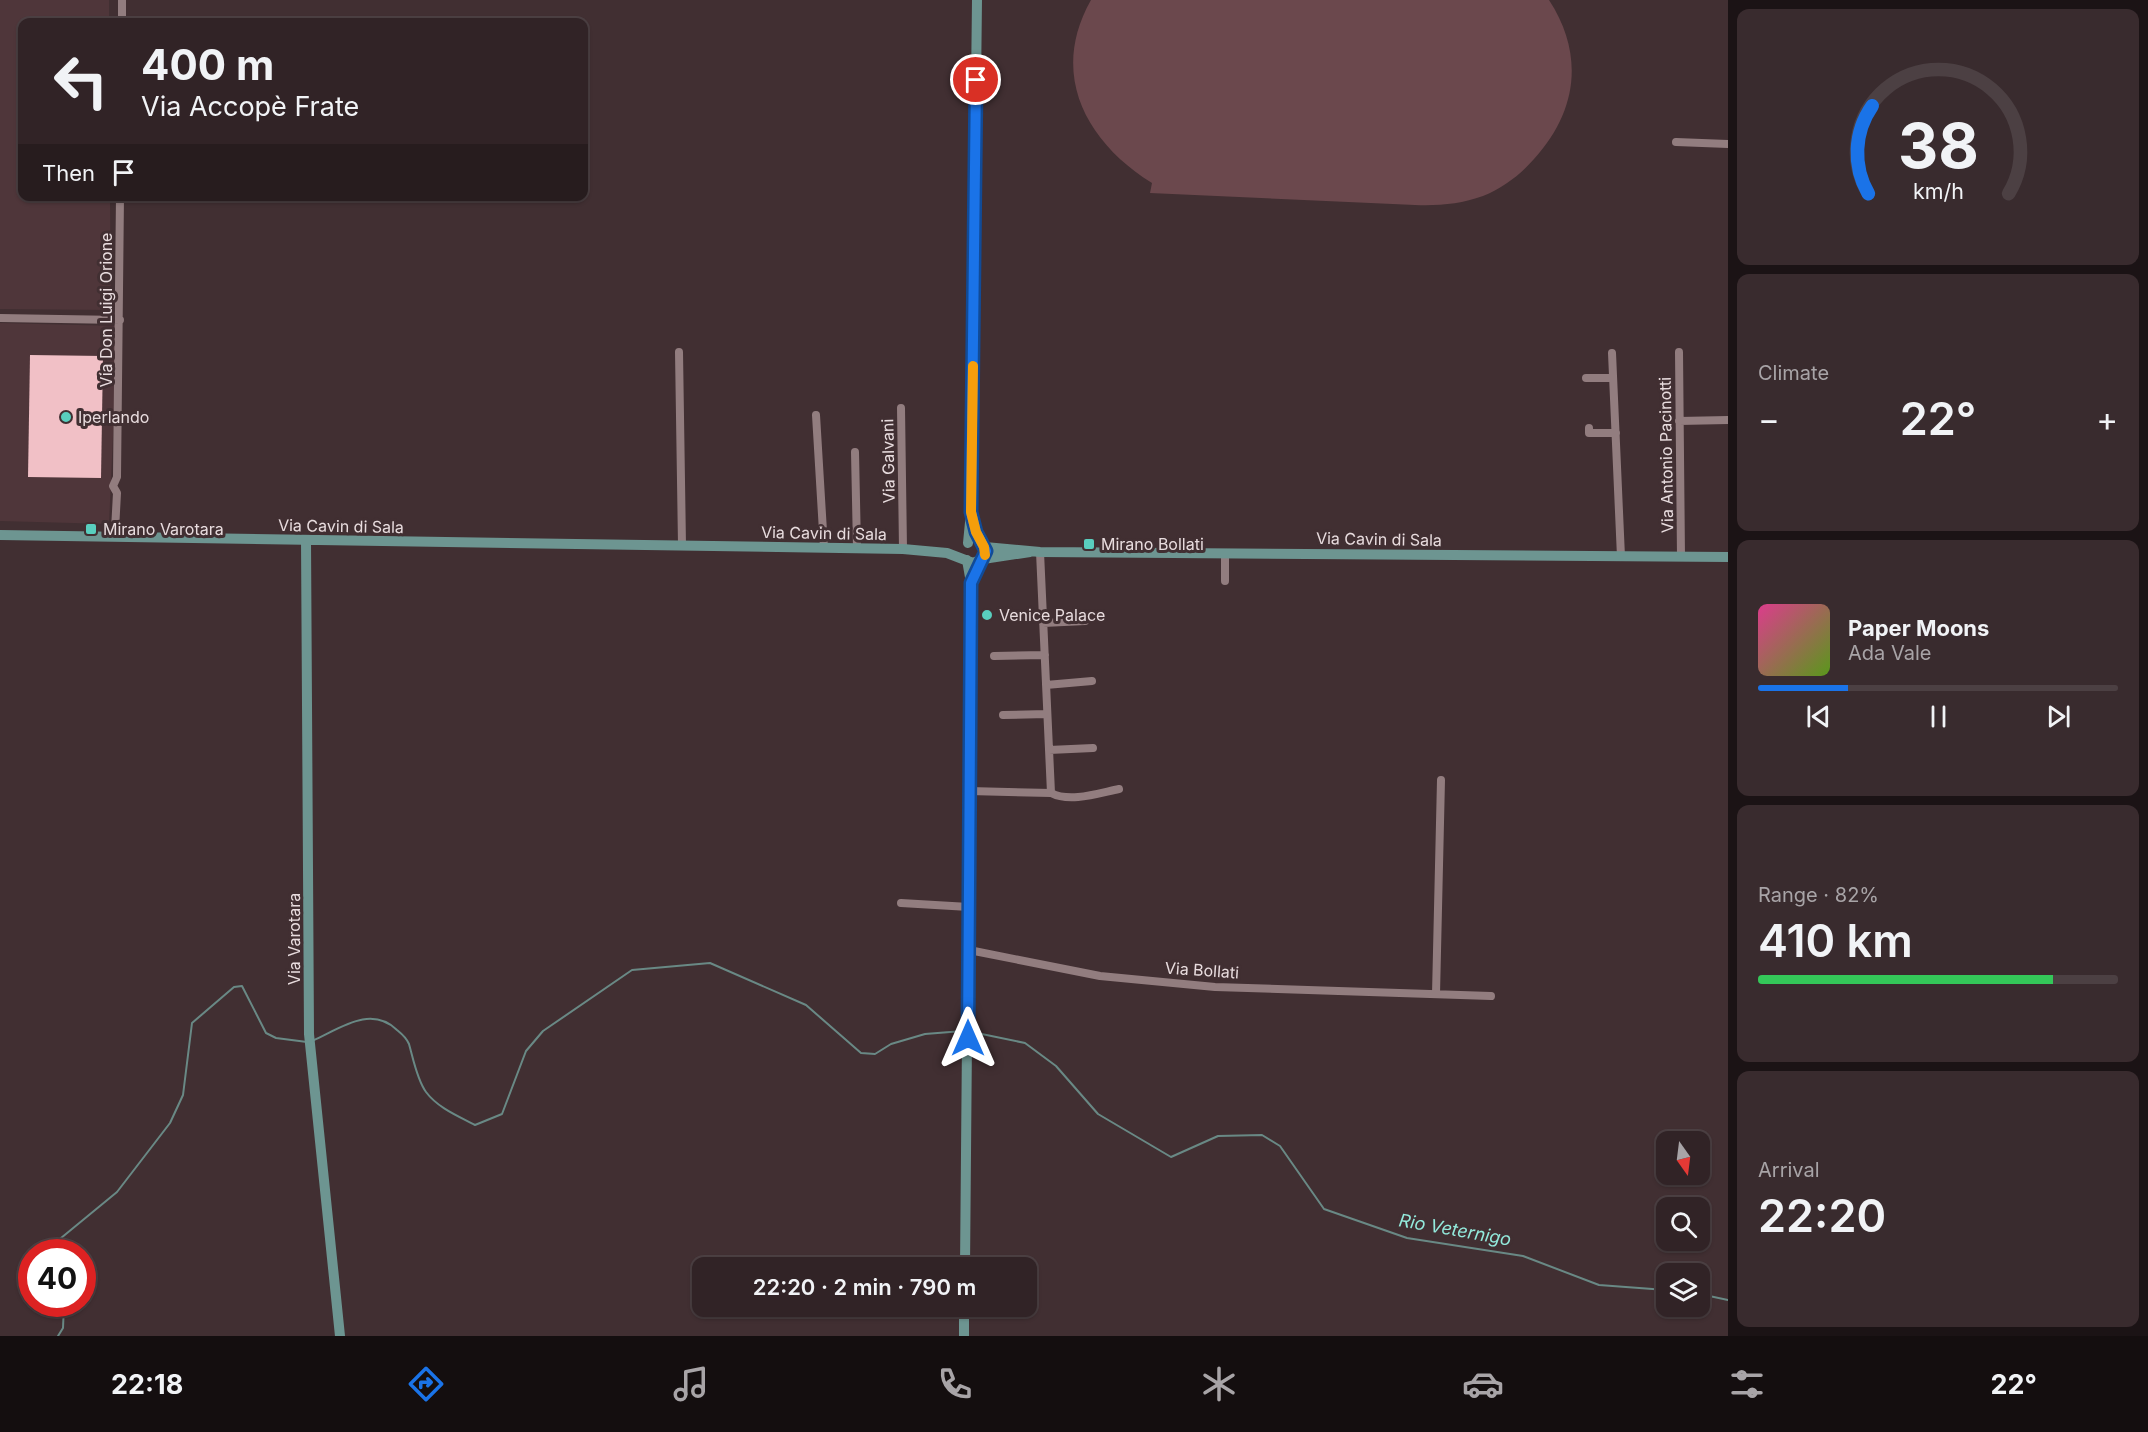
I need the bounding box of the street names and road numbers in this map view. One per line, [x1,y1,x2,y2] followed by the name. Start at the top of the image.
[96,233,116,387] street label: Via Don Luigi Orione
[1655,377,1677,533] street label: Via Antonio Pacinotti
[877,419,899,503] street label: Via Galvani
[278,515,404,537] street label: Via Cavin di Sala
[761,522,887,544] street label: Via Cavin di Sala
[1316,528,1442,550] street label: Via Cavin di Sala
[284,893,304,985] street label: Via Varotara
[1164,957,1240,983] street label: Via Bollati

